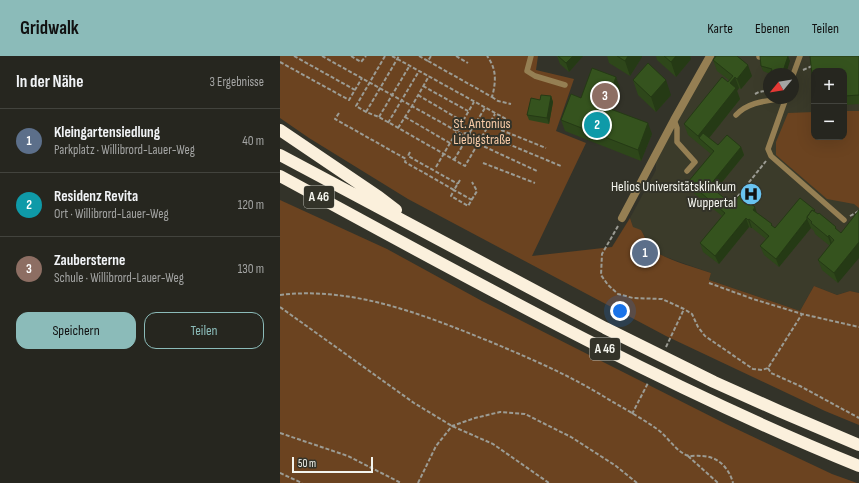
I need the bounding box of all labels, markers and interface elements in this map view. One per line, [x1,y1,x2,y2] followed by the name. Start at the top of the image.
[20,17,79,40] text: Gridwalk
[707,20,733,37] text: Karte
[755,20,790,37] text: Ebenen
[812,20,839,37] text: Teilen
[763,68,799,104] north arrow
[811,68,847,140] map controls
[811,68,847,104] button: +
[16,72,83,92] text: In der Nähe
[210,74,264,90] text: 3 Ergebnisse
[592,81,618,111] pin: 3
[811,104,847,140] button: −
[584,110,610,140] pin: 2
[453,115,511,148] park label: St. Antonius Liebigstraße
[54,123,160,142] text: Kleingartensiedlung
[26,133,32,149] text: 1
[242,133,264,149] text: 40 m
[54,142,195,158] text: Parkplatz · Willibrord-Lauer-Weg
[611,178,736,211] place label: Helios Universitätsklinkum Wuppertal
[738,181,764,207] hospital icon: Helios Universitätsklinkum Wuppertal
[304,186,334,208] road number: A 46
[54,187,138,206] text: Residenz Revita
[26,197,32,213] text: 2
[238,197,264,213] text: 120 m
[54,206,169,222] text: Ort · Willibrord-Lauer-Weg
[632,238,658,268] pin: 1
[54,251,125,270] text: Zaubersterne
[26,261,32,277] text: 3
[238,261,264,277] text: 130 m
[54,270,184,286] text: Schule · Willibrord-Lauer-Weg
[610,301,630,321] your location
[16,312,136,349] button: Speichern
[144,312,264,349] button: Teilen
[590,338,620,360] road number: A 46
[292,455,373,474] scale bar
[298,457,316,470] text: 50 m

